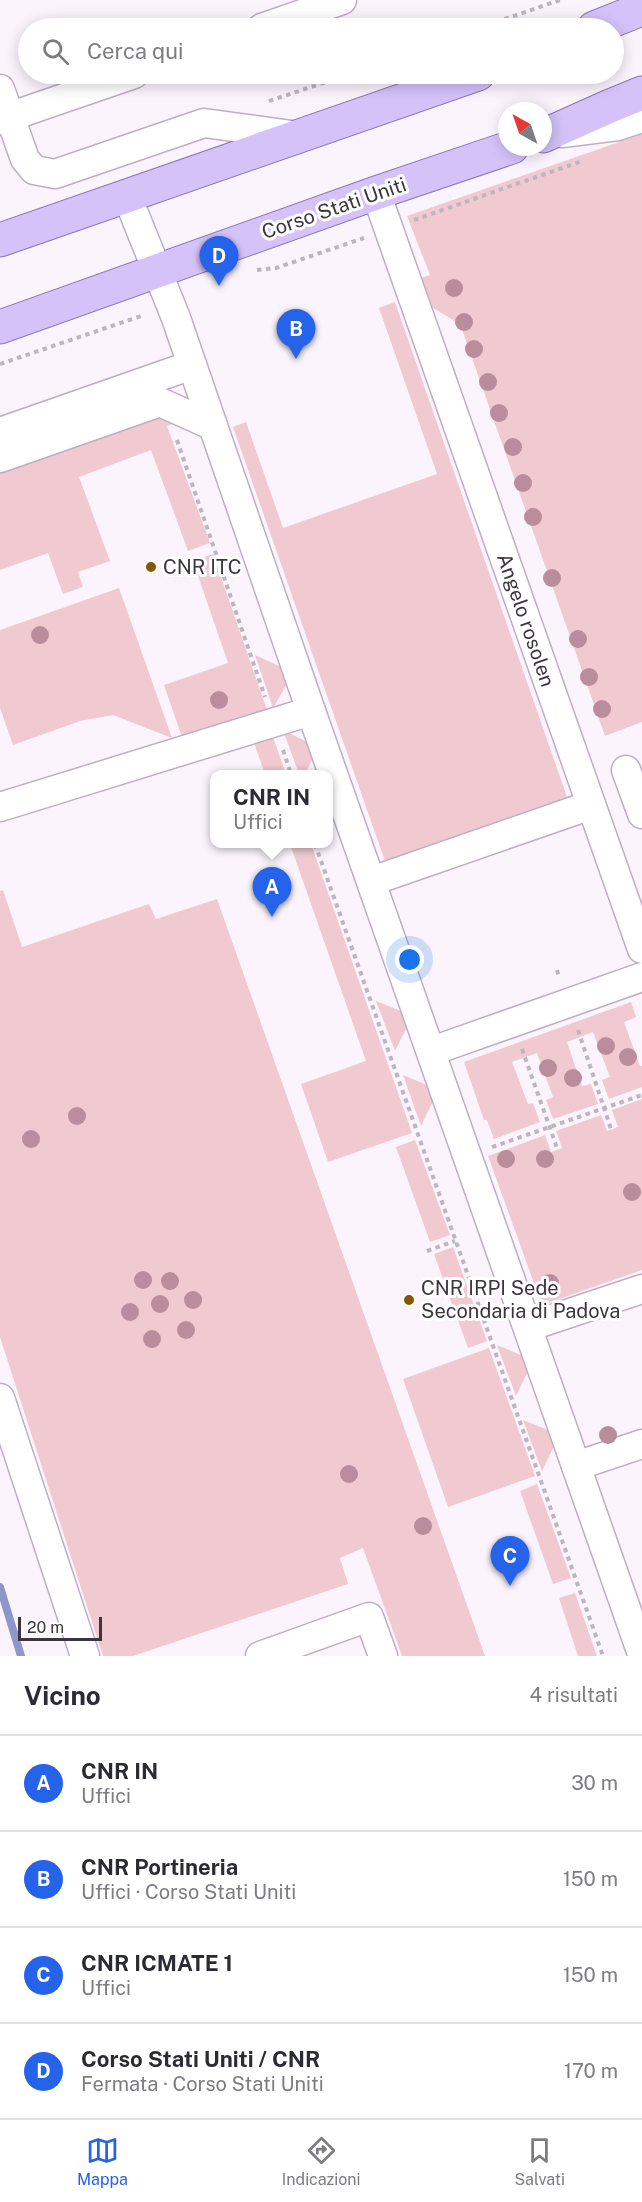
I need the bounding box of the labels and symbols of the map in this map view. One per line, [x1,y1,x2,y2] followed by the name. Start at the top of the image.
[498,102,552,156] north arrow
[259,172,409,244] street label: Corso Stati Uniti
[200,236,238,286] pin: D
[276,310,316,359] pin: B
[492,550,560,690] street label: Angelo rosolen
[163,555,241,579] place label: CNR ITC
[144,560,158,574] marker: CNR ITC
[252,868,292,917] pin: A
[395,945,424,974] your location
[421,1276,620,1323] place label: CNR IRPI Sede Secondaria di Padova
[402,1293,416,1307] marker: CNR IRPI Sede Secondaria di Padova
[490,1536,530,1586] pin: C
[18,1614,102,1642] scale bar

